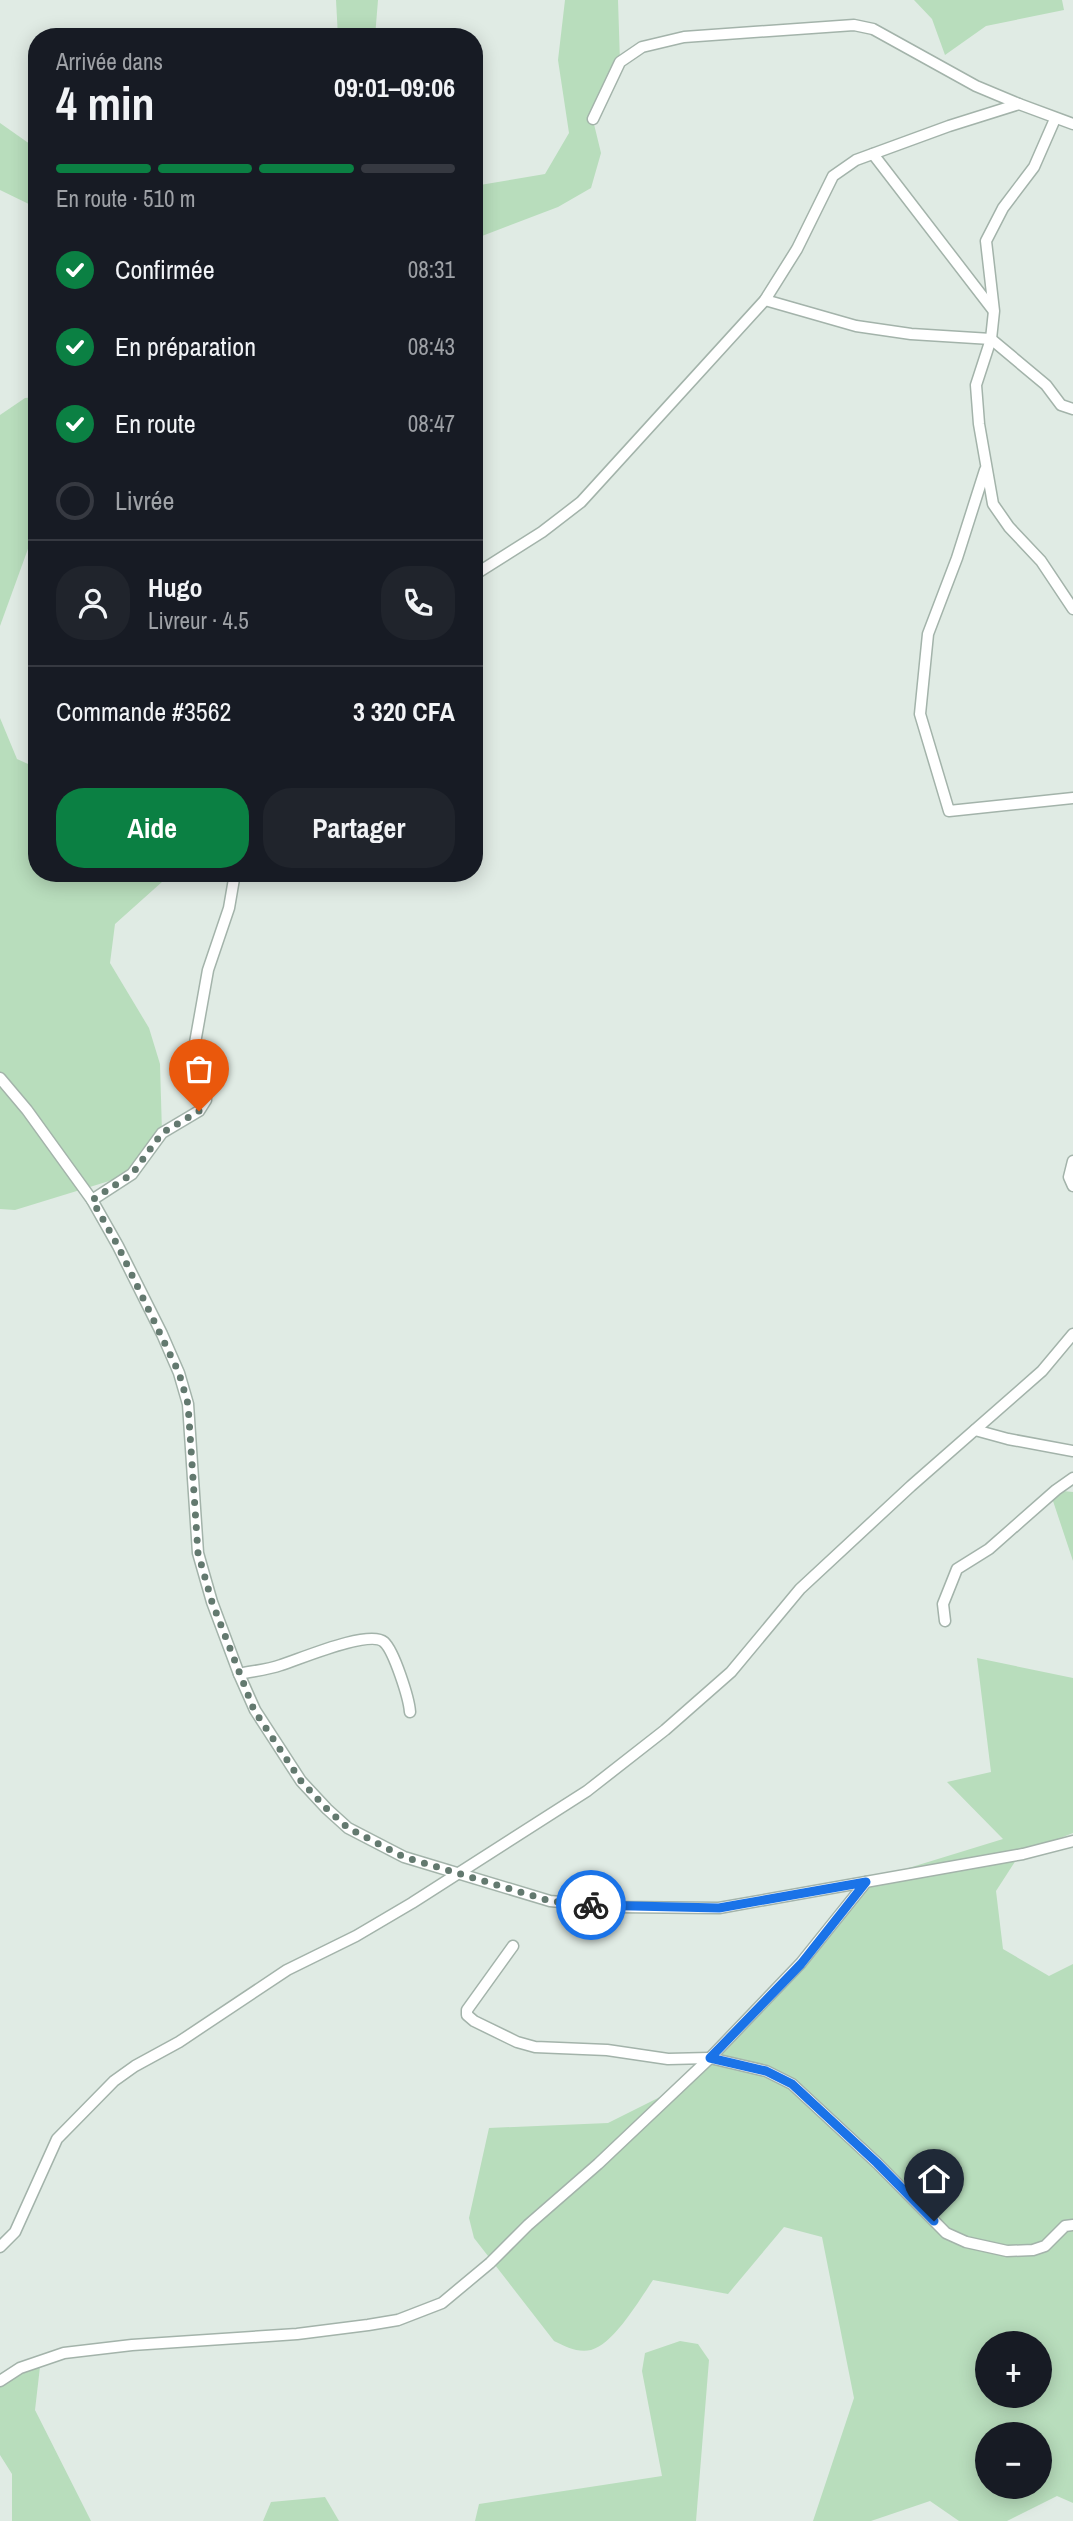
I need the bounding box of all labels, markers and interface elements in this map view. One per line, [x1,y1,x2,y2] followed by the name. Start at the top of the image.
[56,46,163,77] text: Arrivée dans
[334,70,455,105] text: 09:01–09:06
[56,72,155,134] text: 4 min
[56,183,195,214] text: En route · 510 m
[56,251,94,289] icon: check
[115,252,215,287] text: Confirmée
[408,254,455,285] text: 08:31
[56,328,94,366] icon: check
[115,329,256,364] text: En préparation
[408,331,455,362] text: 08:43
[56,405,94,443] icon: check
[115,406,196,441] text: En route
[408,408,455,439] text: 08:47
[115,483,174,518] text: Livrée
[56,566,130,640] button: person
[381,566,455,640] button: phone
[148,570,202,605] text: Hugo
[148,605,249,636] text: Livreur · 4.5
[56,694,231,729] text: Commande #3562
[353,694,455,729] text: 3 320 CFA
[56,788,249,868] button: Aide
[263,788,455,868] button: Partager
[169,1039,229,1111] pin
[180,1050,218,1088] icon: bag
[556,1870,626,1940] courier
[572,1886,610,1924] icon: bike
[904,2149,964,2221] pin
[915,2160,953,2198] icon: home
[975,2331,1052,2499] map controls
[975,2331,1052,2408] button: +
[975,2422,1052,2499] button: −

